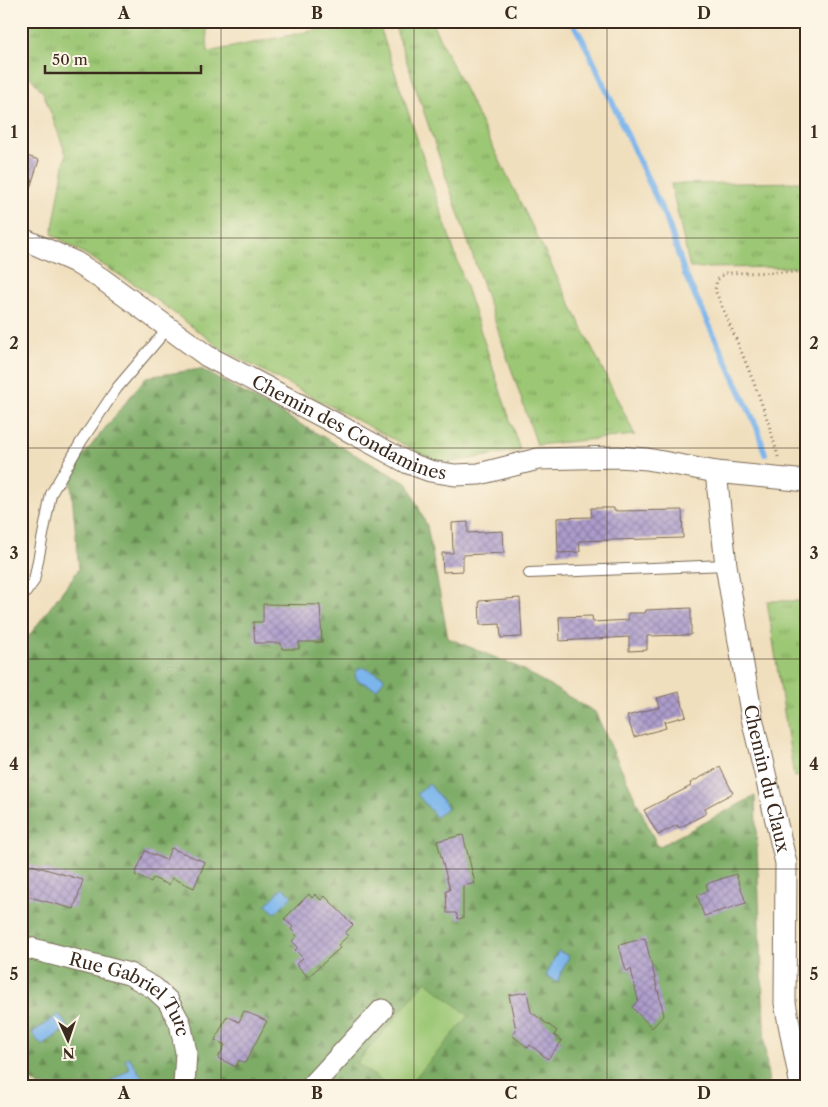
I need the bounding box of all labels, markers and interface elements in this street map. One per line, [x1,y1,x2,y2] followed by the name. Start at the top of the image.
[117,3,131,23] text: A
[311,3,323,23] text: B
[505,3,517,23] text: C
[697,3,711,23] text: D
[45,42,201,74] scale bar
[52,50,88,69] text: 50 m
[10,122,18,142] text: 1
[810,122,818,142] text: 1
[9,333,19,353] text: 2
[809,333,819,353] text: 2
[248,370,448,484] street label: Chemin des Condamines
[9,543,19,563] text: 3
[809,543,819,563] text: 3
[739,703,794,855] street label: Chemin du Claux
[9,754,19,774] text: 4
[809,754,819,774] text: 4
[67,948,193,1038] street label: Rue Gabriel Turc
[10,964,19,984] text: 5
[810,964,819,984] text: 5
[42,1014,92,1064] north arrow
[62,1044,75,1062] text: N
[117,1083,131,1103] text: A
[311,1083,323,1103] text: B
[505,1083,517,1103] text: C
[697,1083,711,1103] text: D

